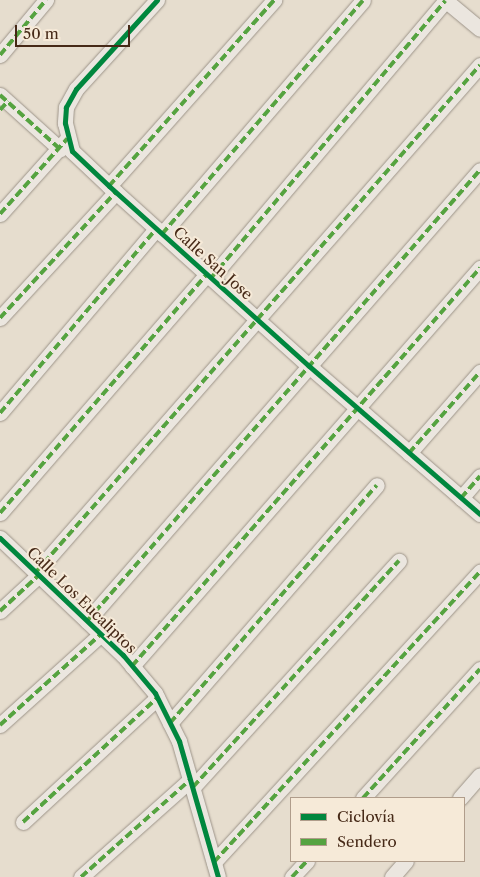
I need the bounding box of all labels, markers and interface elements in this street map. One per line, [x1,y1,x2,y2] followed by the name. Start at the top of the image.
[18,15,132,47] scale bar
[23,24,59,43] text: 50 m
[170,223,256,303] street label: Calle San Jose
[24,543,140,657] street label: Calle Los Eucaliptos
[290,797,465,862] legend
[337,807,395,826] text: Ciclovía
[337,832,397,851] text: Sendero

